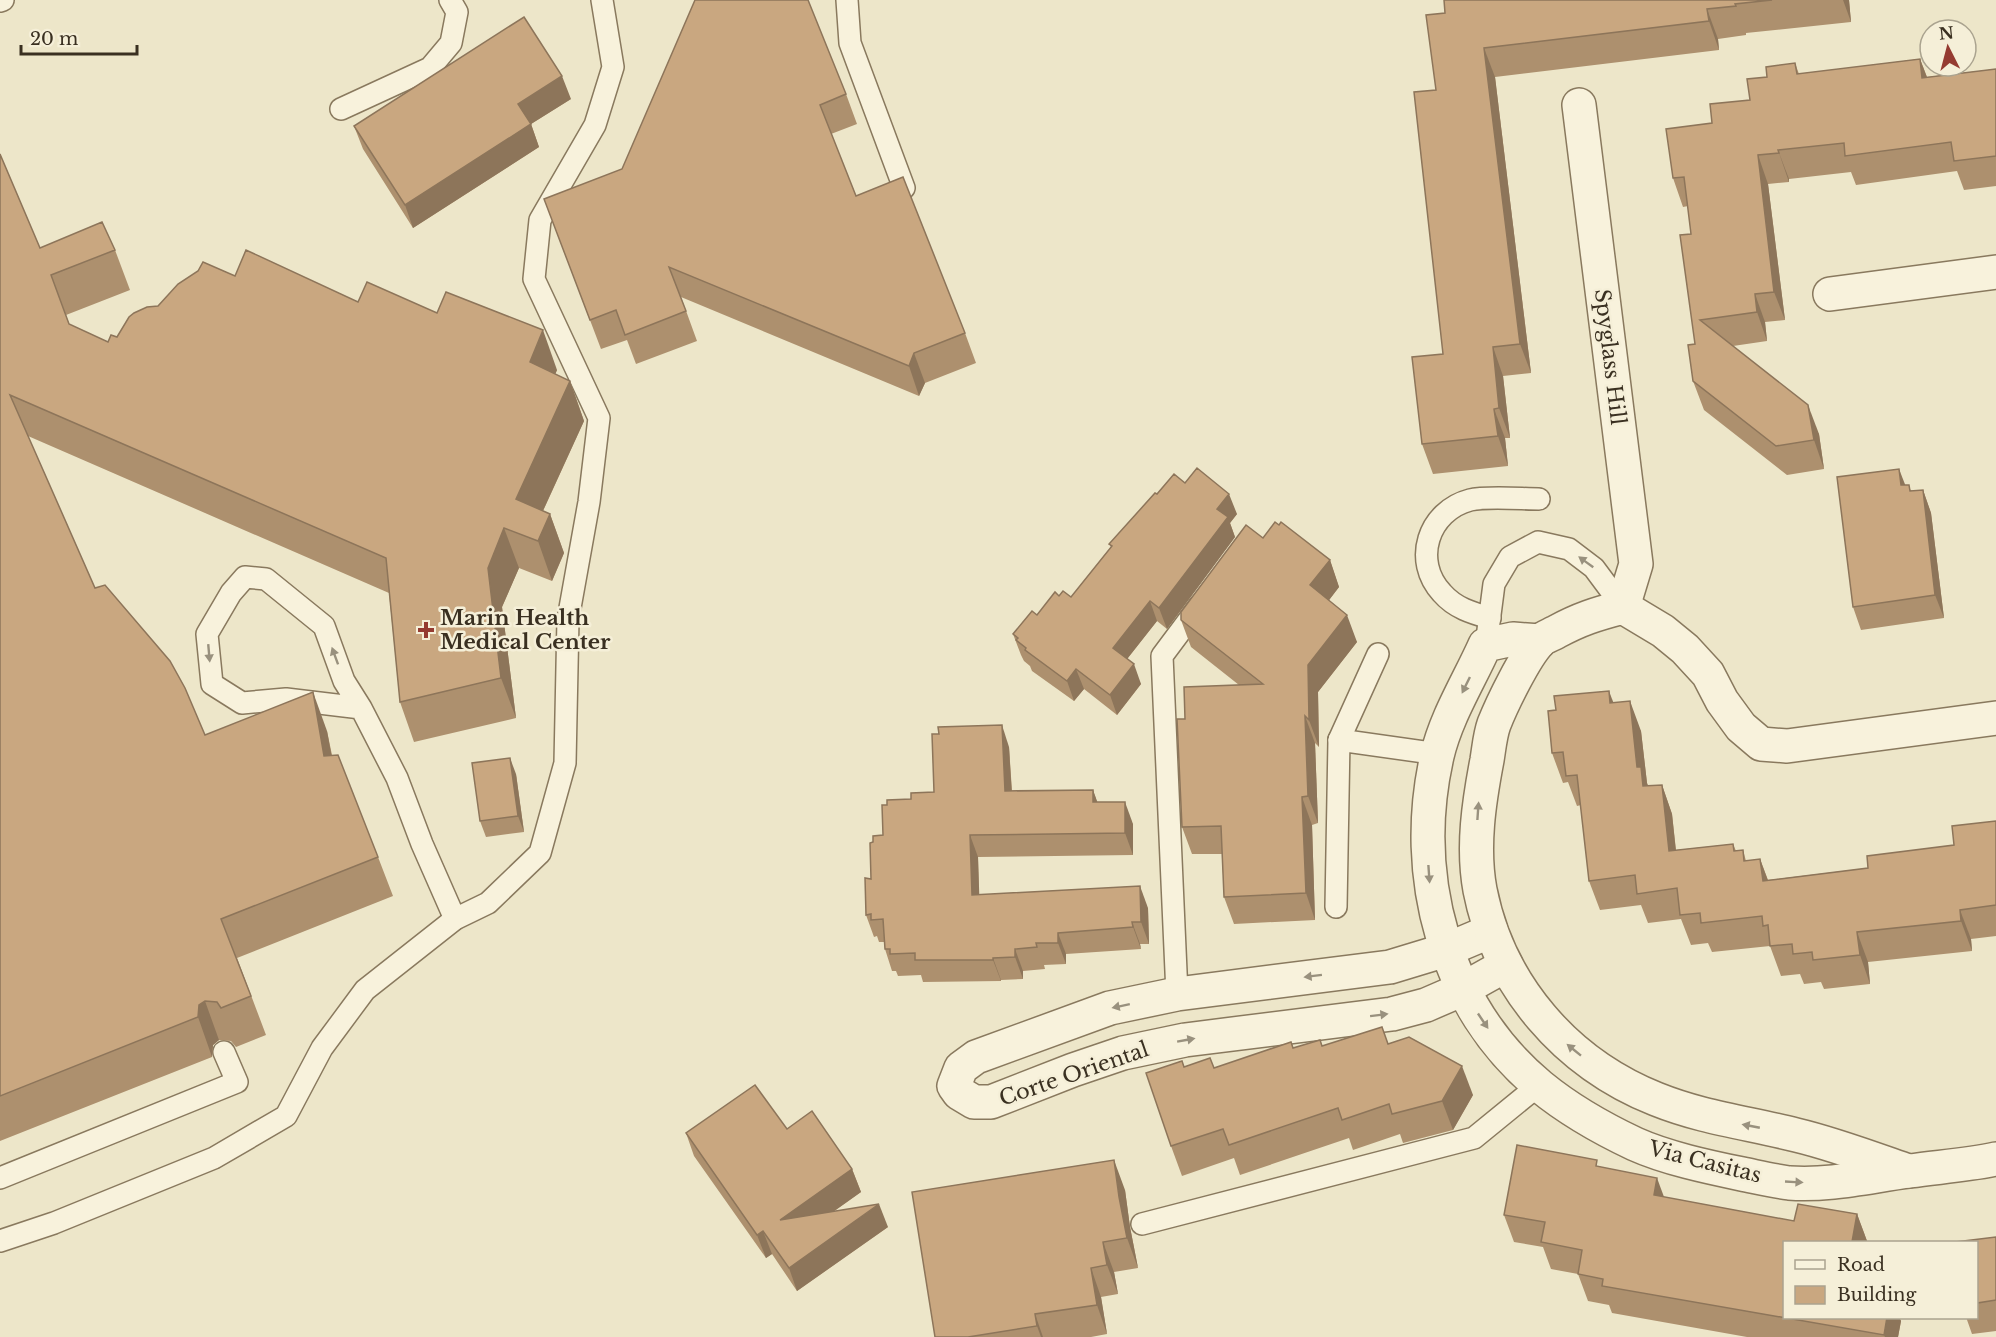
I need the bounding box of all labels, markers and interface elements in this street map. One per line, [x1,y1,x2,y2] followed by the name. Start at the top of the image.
[21,18,136,56] scale bar
[1918,18,1978,78] north arrow
[1938,22,1955,44] text: N
[30,28,78,50] text: 20 m
[1589,288,1631,427] street label: Spyglass Hill
[1578,556,1594,568] one-way arrow
[440,605,611,655] place label: Marin Health Medical Center
[417,621,435,639] marker: Marin Health Medical Center
[204,644,214,663] one-way arrow
[330,647,340,665] one-way arrow
[1462,677,1471,694] one-way arrow
[1474,801,1483,820] one-way arrow
[1425,864,1434,883] one-way arrow
[1304,971,1323,981] one-way arrow
[1111,1002,1130,1011] one-way arrow
[1370,1010,1389,1020] one-way arrow
[1477,1012,1488,1029] one-way arrow
[1176,1035,1195,1044] one-way arrow
[996,1036,1152,1112] street label: Corte Oriental
[1567,1044,1582,1057] one-way arrow
[1742,1121,1761,1130] one-way arrow
[1645,1135,1764,1189] street label: Via Casitas
[1784,1178,1803,1187] one-way arrow
[1783,1241,1978,1319] legend
[1837,1254,1885,1276] text: Road
[1837,1284,1916,1306] text: Building

